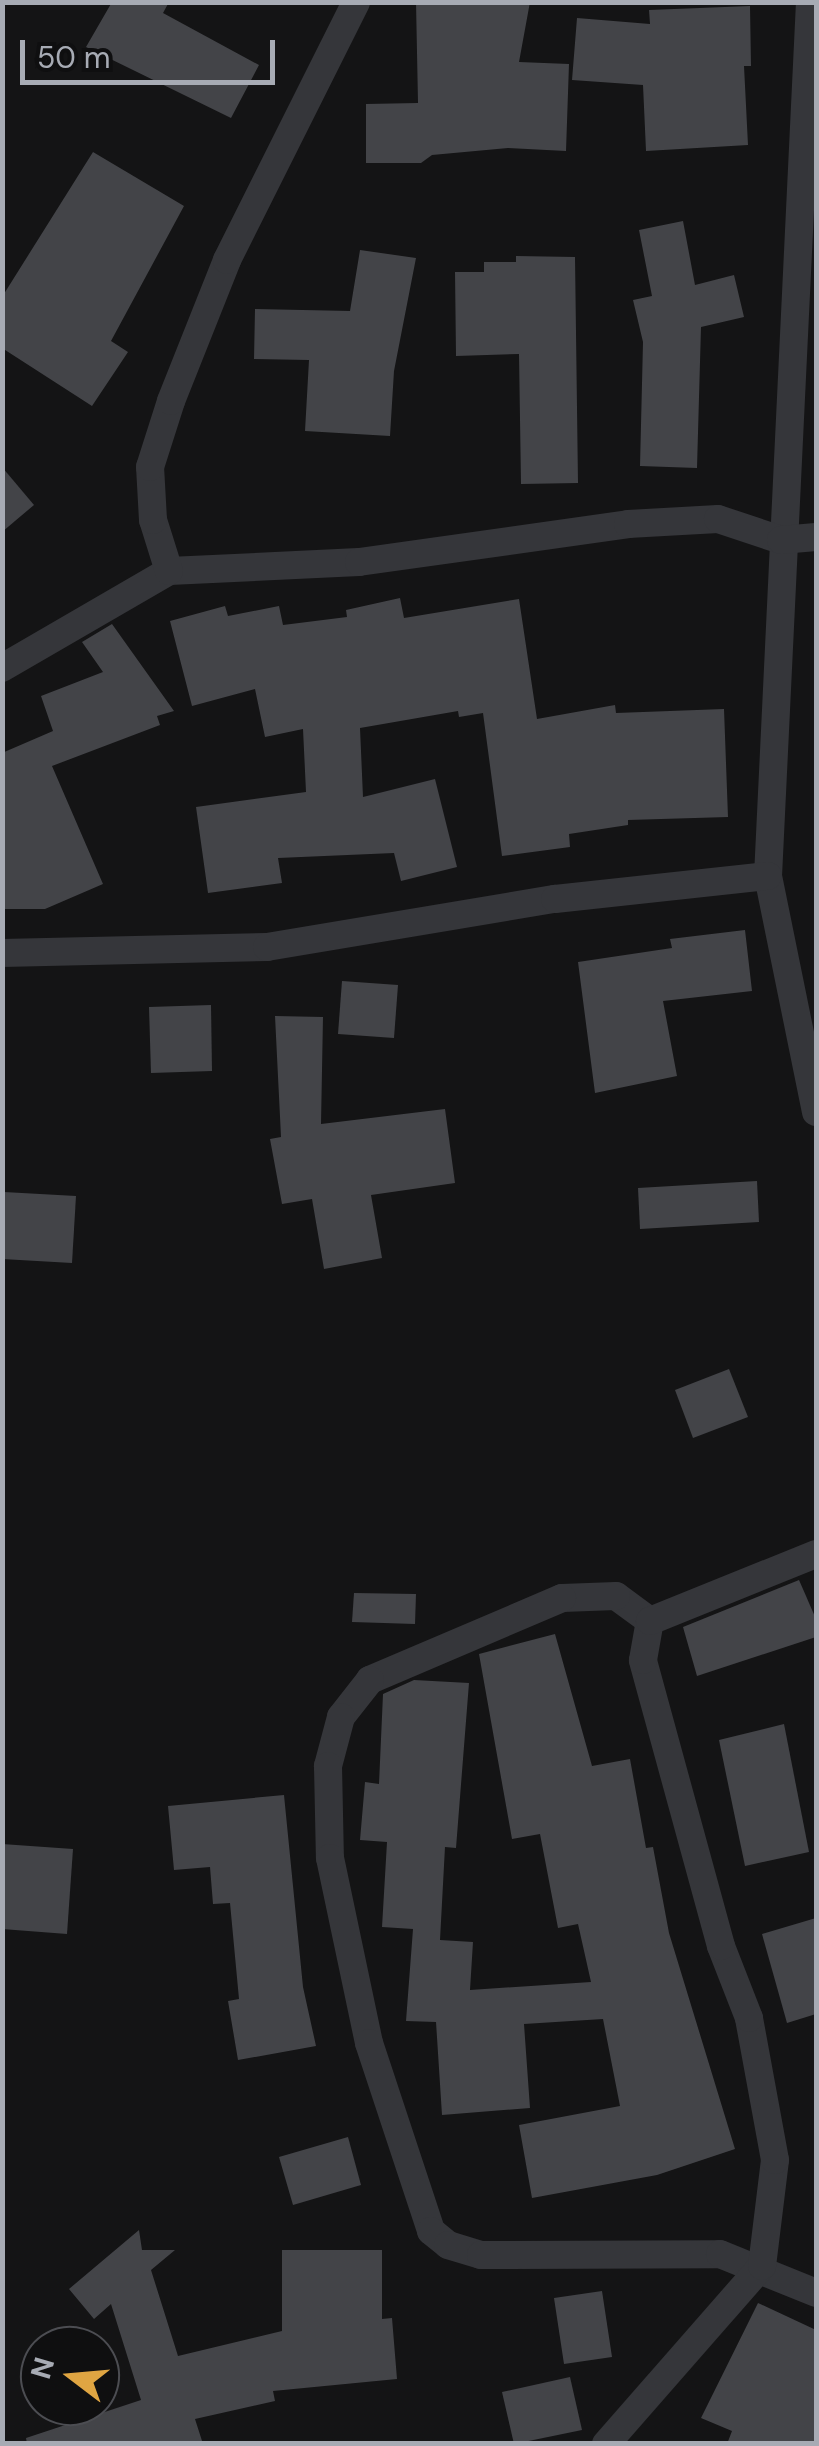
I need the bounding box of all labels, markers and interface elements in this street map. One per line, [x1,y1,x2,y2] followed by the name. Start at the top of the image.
[25,20,280,82] scale bar
[37,38,111,77] text: 50 m
[20,2326,120,2426] north arrow
[22,2353,63,2383] text: N

